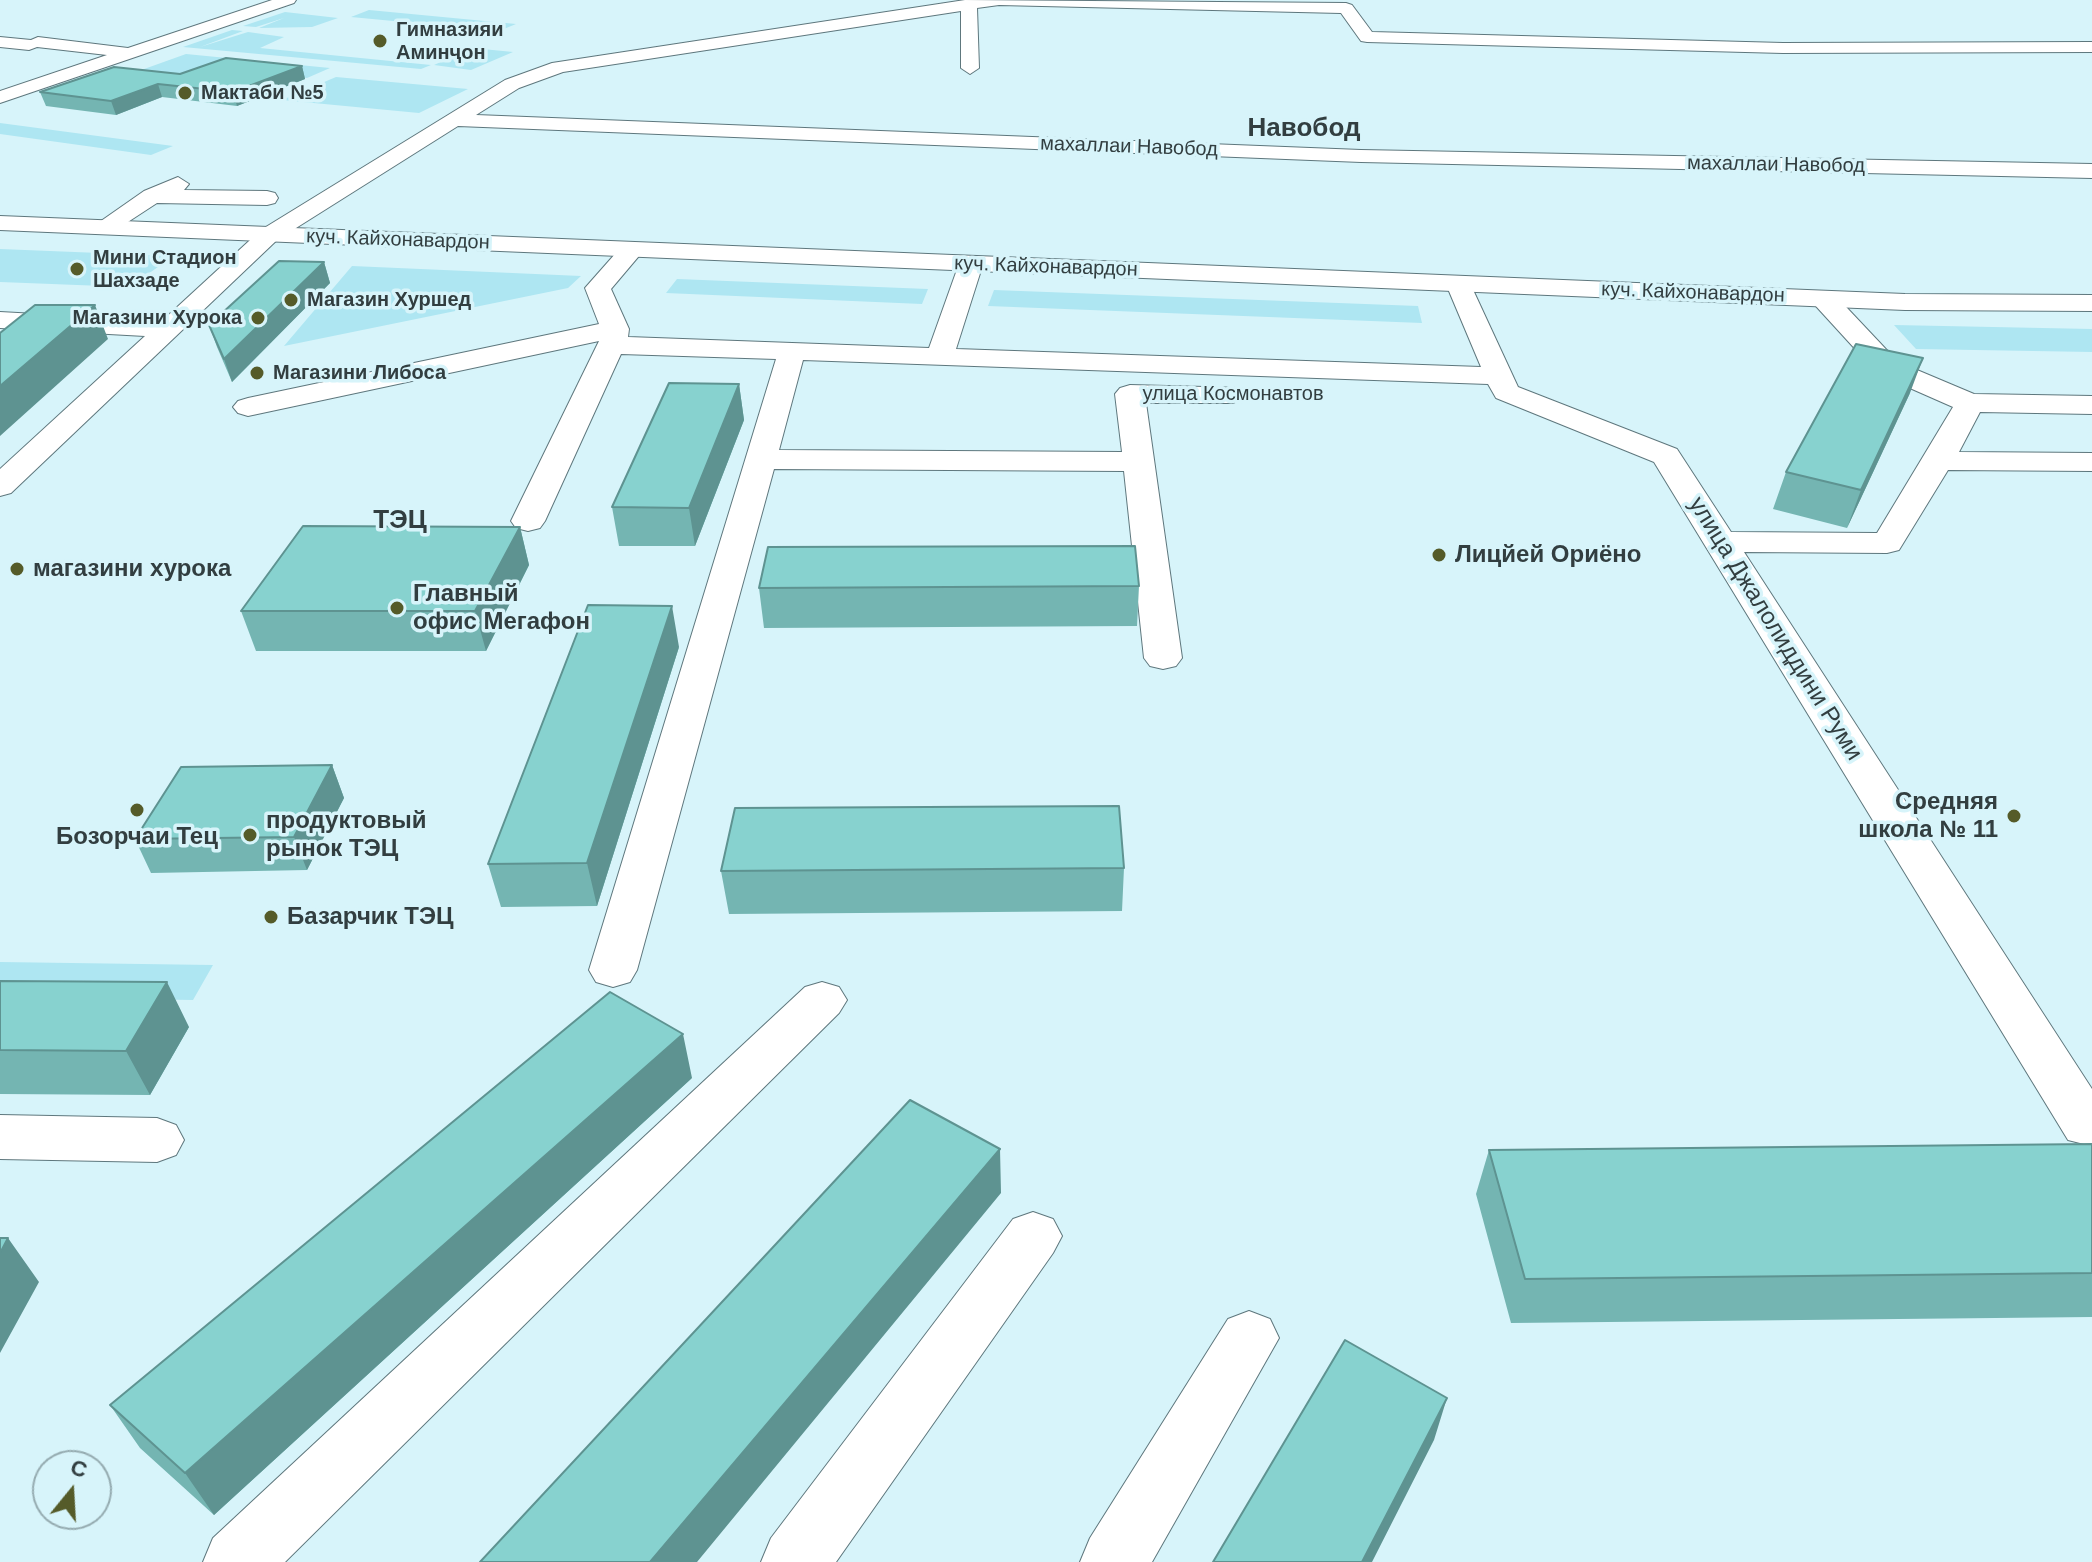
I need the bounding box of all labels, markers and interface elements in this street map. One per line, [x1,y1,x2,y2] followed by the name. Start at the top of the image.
[396,18,504,65] place label: Гимназияи Аминҷон
[371,32,389,50] marker: Гимназияи Аминҷон
[201,81,324,105] place label: Мактаби №5
[176,84,194,102] marker: Мактаби №5
[1248,113,1360,145] district label: Навобод
[1040,132,1218,162] street label: махаллаи Навобод
[1687,151,1865,179] street label: махаллаи Навобод
[306,225,490,255] street label: куч. Кайхонавардон
[93,246,237,293] place label: Мини Стадион Шахзаде
[954,252,1138,282] street label: куч. Кайхонавардон
[68,260,86,278] marker: Мини Стадион Шахзаде
[1601,278,1785,308] street label: куч. Кайхонавардон
[307,288,471,312] place label: Магазин Хуршед
[282,291,300,309] marker: Магазин Хуршед
[73,306,242,330] place label: Магазини Хурока
[249,309,267,327] marker: Магазини Хурока
[273,361,446,385] place label: Магазини Либоса
[248,364,266,382] marker: Магазини Либоса
[1142,382,1324,406] street label: улица Космонавтов
[1682,492,1868,766] street label: улица Джалолиддини Руми
[373,505,427,537] district label: ТЭЦ
[1455,541,1641,569] place label: Лицйей Ориёно
[1430,546,1448,564] marker: Лицйей Ориёно
[33,555,231,583] place label: магазини хурока
[8,560,26,578] marker: магазини хурока
[413,580,590,636] place label: Главный офис Мегафон
[388,599,406,617] marker: Главный офис Мегафон
[1858,788,1998,844] place label: Средняя школа № 11
[128,801,146,819] marker: Бозорчаи Тец
[266,807,426,863] place label: продуктовый рынок ТЭЦ
[2005,807,2023,825] marker: Средняя школа № 11
[56,823,218,851] place label: Бозорчаи Тец
[241,826,259,844] marker: продуктовый рынок ТЭЦ
[287,903,454,931] place label: Базарчик ТЭЦ
[262,908,280,926] marker: Базарчик ТЭЦ
[32,1450,112,1530] north arrow
[68,1454,90,1483] text: С

